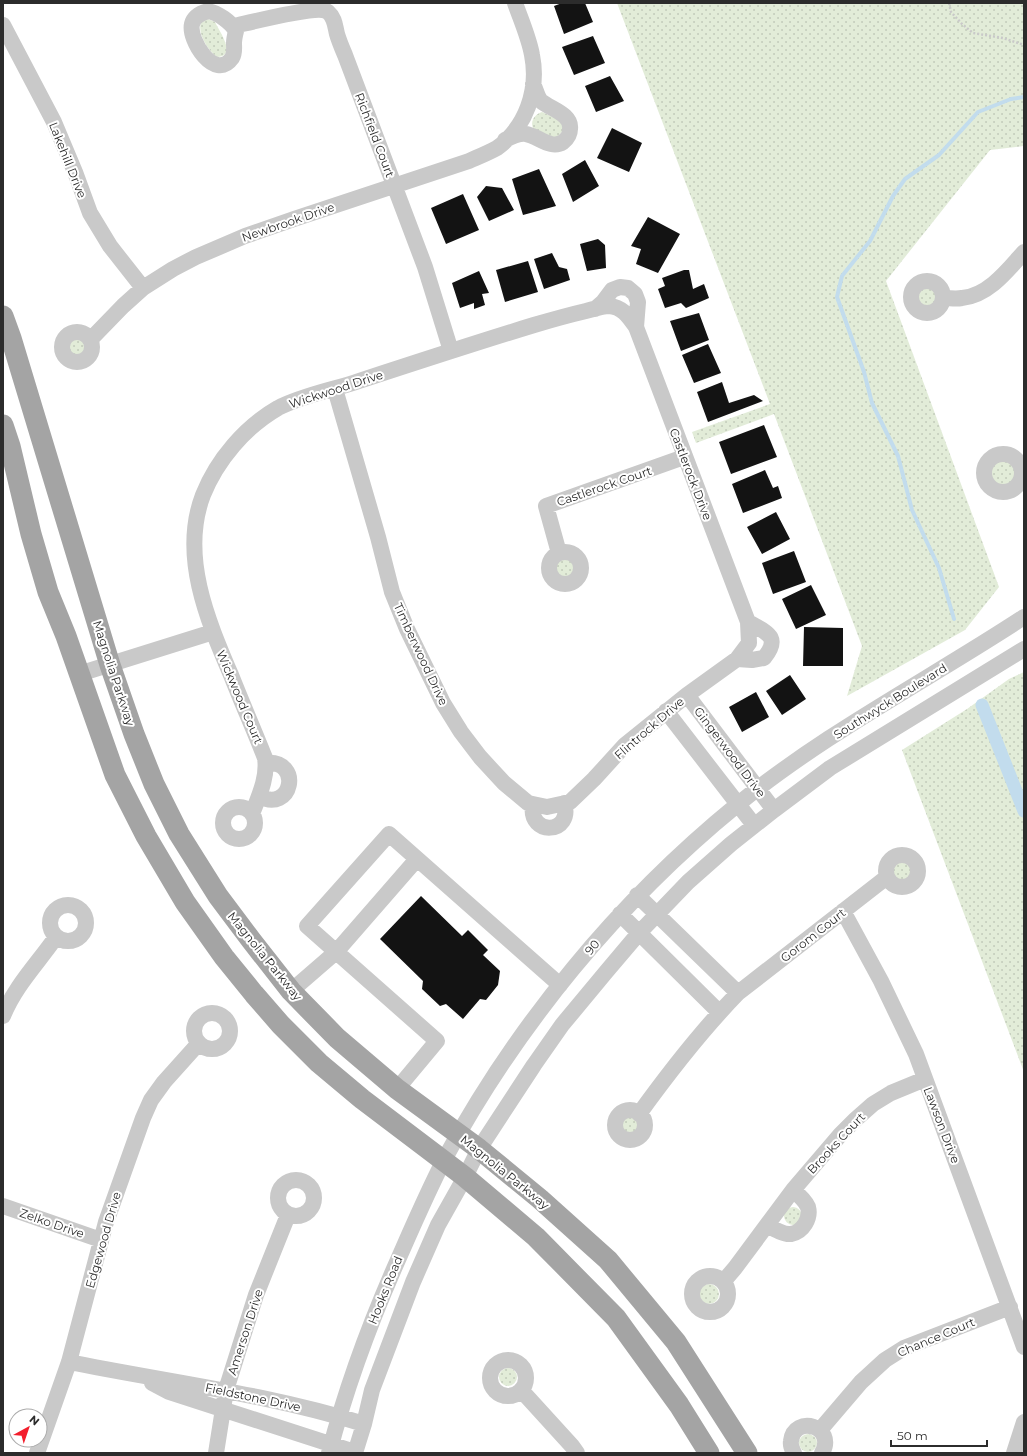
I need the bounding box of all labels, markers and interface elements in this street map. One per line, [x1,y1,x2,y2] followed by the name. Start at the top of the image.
[352,91,398,180] street label: Richfield Court
[46,120,90,200] street label: Lakehill Drive
[240,199,336,245] street label: Newbrook Drive
[287,367,385,411] street label: Wickwood Drive
[667,426,715,522] street label: Castlerock Drive
[554,463,654,509] street label: Castlerock Court
[391,600,451,708] street label: Timberwood Drive
[90,618,138,728] street label: Magnolia Parkway
[214,648,267,746] street label: Wickwood Court
[831,660,949,742] street label: Southwyck Boulevard
[611,694,687,762] street label: Flintrock Drive
[691,704,769,800] street label: Gingerwood Drive
[777,905,849,965] street label: Gorom Court
[225,909,306,1004] street label: Magnolia Parkway
[581,936,603,958] street label: 90
[921,1085,963,1165] street label: Lawson Drive
[804,1109,868,1177] street label: Brooks Court
[458,1132,553,1213] street label: Magnolia Parkway
[82,1190,124,1290] street label: Edgewood Drive
[18,1205,86,1241] street label: Zelko Drive
[365,1254,405,1326] street label: Hooks Road
[224,1287,266,1377] street label: Amerson Drive
[895,1314,977,1360] street label: Chance Court
[204,1380,302,1414] street label: Fieldstone Drive
[8,1408,48,1448] north arrow
[27,1412,42,1429] text: N
[891,1422,987,1448] scale bar
[897,1428,928,1443] text: 50 m

